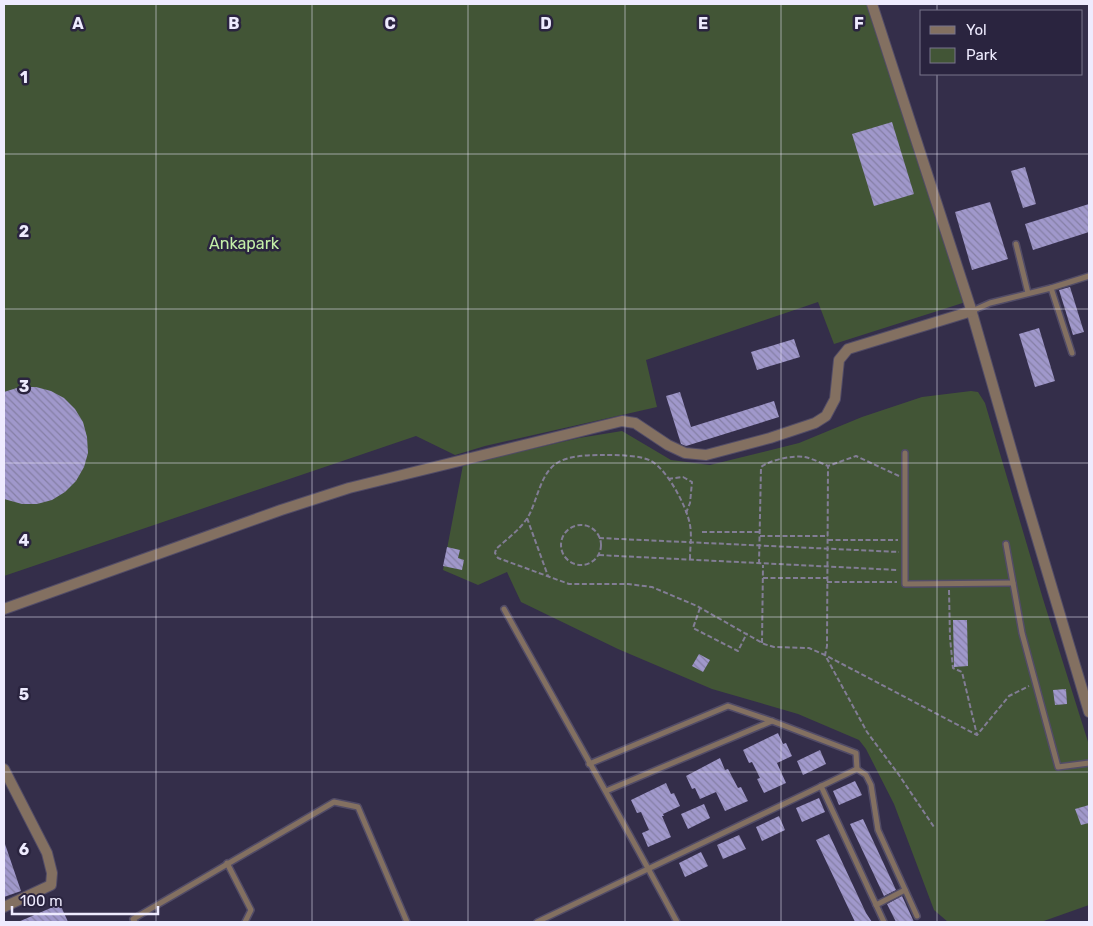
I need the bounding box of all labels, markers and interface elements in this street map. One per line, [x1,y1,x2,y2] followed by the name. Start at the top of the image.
[920,10,1083,75] legend
[72,14,84,33] text: A
[228,14,240,33] text: B
[384,14,396,33] text: C
[540,14,552,33] text: D
[698,14,708,33] text: E
[854,14,864,33] text: F
[966,21,987,39] text: Yol
[966,46,997,64] text: Park
[20,68,28,87] text: 1
[19,222,29,241] text: 2
[209,234,280,253] park label: Ankapark
[19,377,29,396] text: 3
[19,531,30,550] text: 4
[19,685,29,704] text: 5
[19,840,29,859] text: 6
[12,884,159,916] scale bar
[20,892,62,910] text: 100 m

